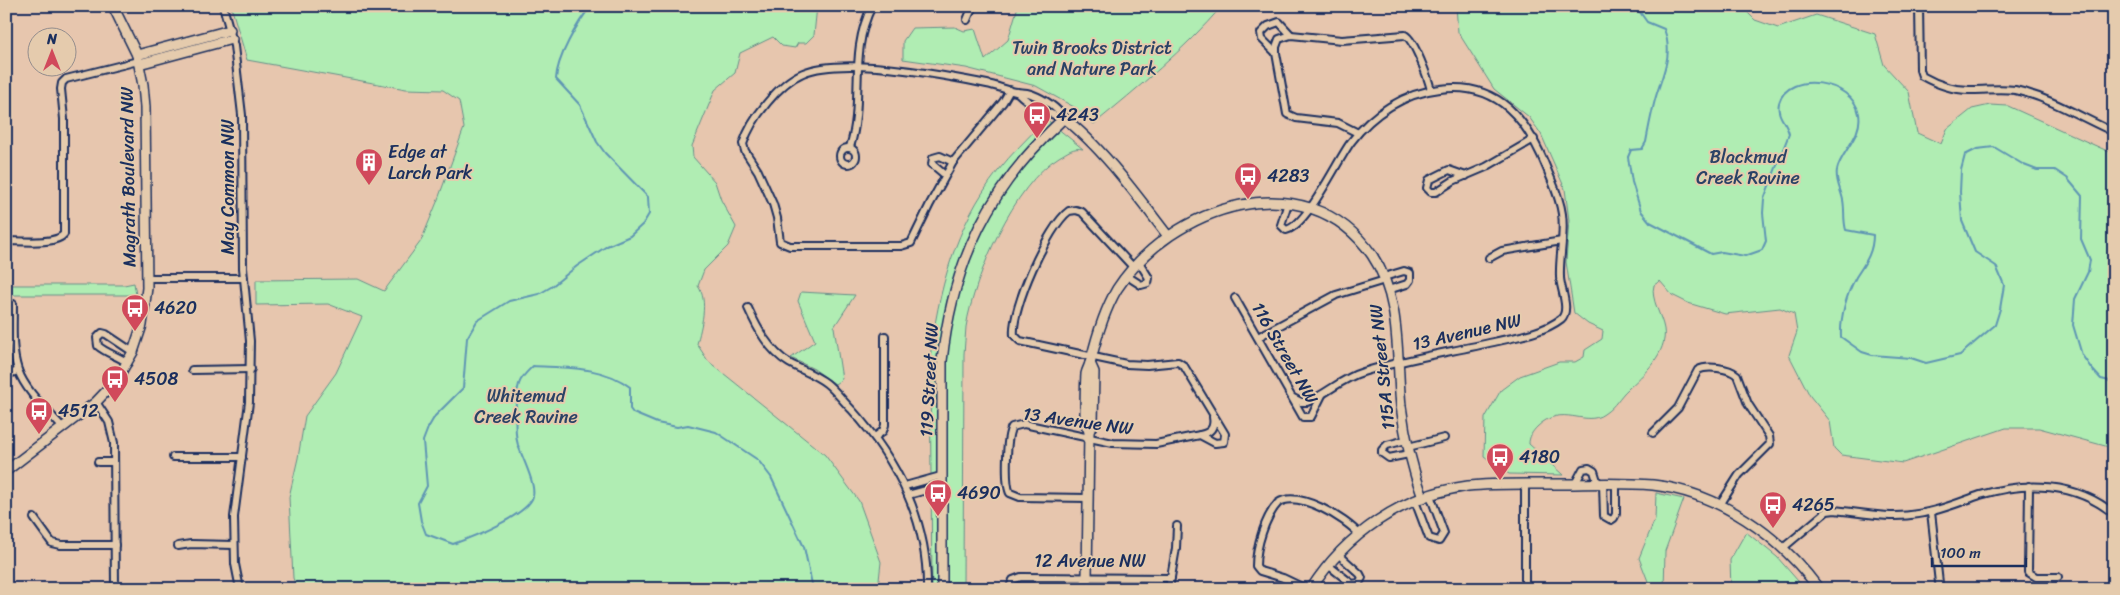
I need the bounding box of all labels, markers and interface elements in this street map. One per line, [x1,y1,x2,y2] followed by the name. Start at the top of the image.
[46,27,57,52] text: N
[28,28,78,78] north arrow
[1012,32,1172,85] park label: Twin Brooks District and Nature Park
[110,86,146,267] street label: Magrath Boulevard NW
[1056,99,1099,131] place label: 4243
[1022,100,1052,139] bus stop icon: 4243
[212,118,244,255] street label: May Common NW
[388,136,473,189] place label: Edge at Larch Park
[1696,141,1800,194] park label: Blackmud Creek Ravine
[354,147,384,186] building icon: Edge at Larch Park
[1267,160,1309,192] place label: 4283
[1233,161,1263,200] bus stop icon: 4283
[154,292,197,324] place label: 4620
[120,293,150,332] bus stop icon: 4620
[1243,296,1328,411] street label: 116 Street NW
[1359,302,1405,432] street label: 115A Street NW
[1409,304,1526,360] street label: 13 Avenue NW
[910,321,948,438] street label: 119 Street NW
[134,363,179,395] place label: 4508
[100,364,130,403] bus stop icon: 4508
[474,380,578,433] park label: Whitemud Creek Ravine
[58,395,98,427] place label: 4512
[24,396,54,435] bus stop icon: 4512
[1021,397,1136,445] street label: 13 Avenue NW
[1519,441,1560,473] place label: 4180
[1485,442,1515,481] bus stop icon: 4180
[957,477,1001,509] place label: 4690
[923,478,953,517] bus stop icon: 4690
[1792,489,1835,521] place label: 4265
[1758,490,1788,529] bus stop icon: 4265
[1932,535,2026,567] scale bar
[1940,540,1981,566] text: 100 m
[1034,545,1147,577] street label: 12 Avenue NW

